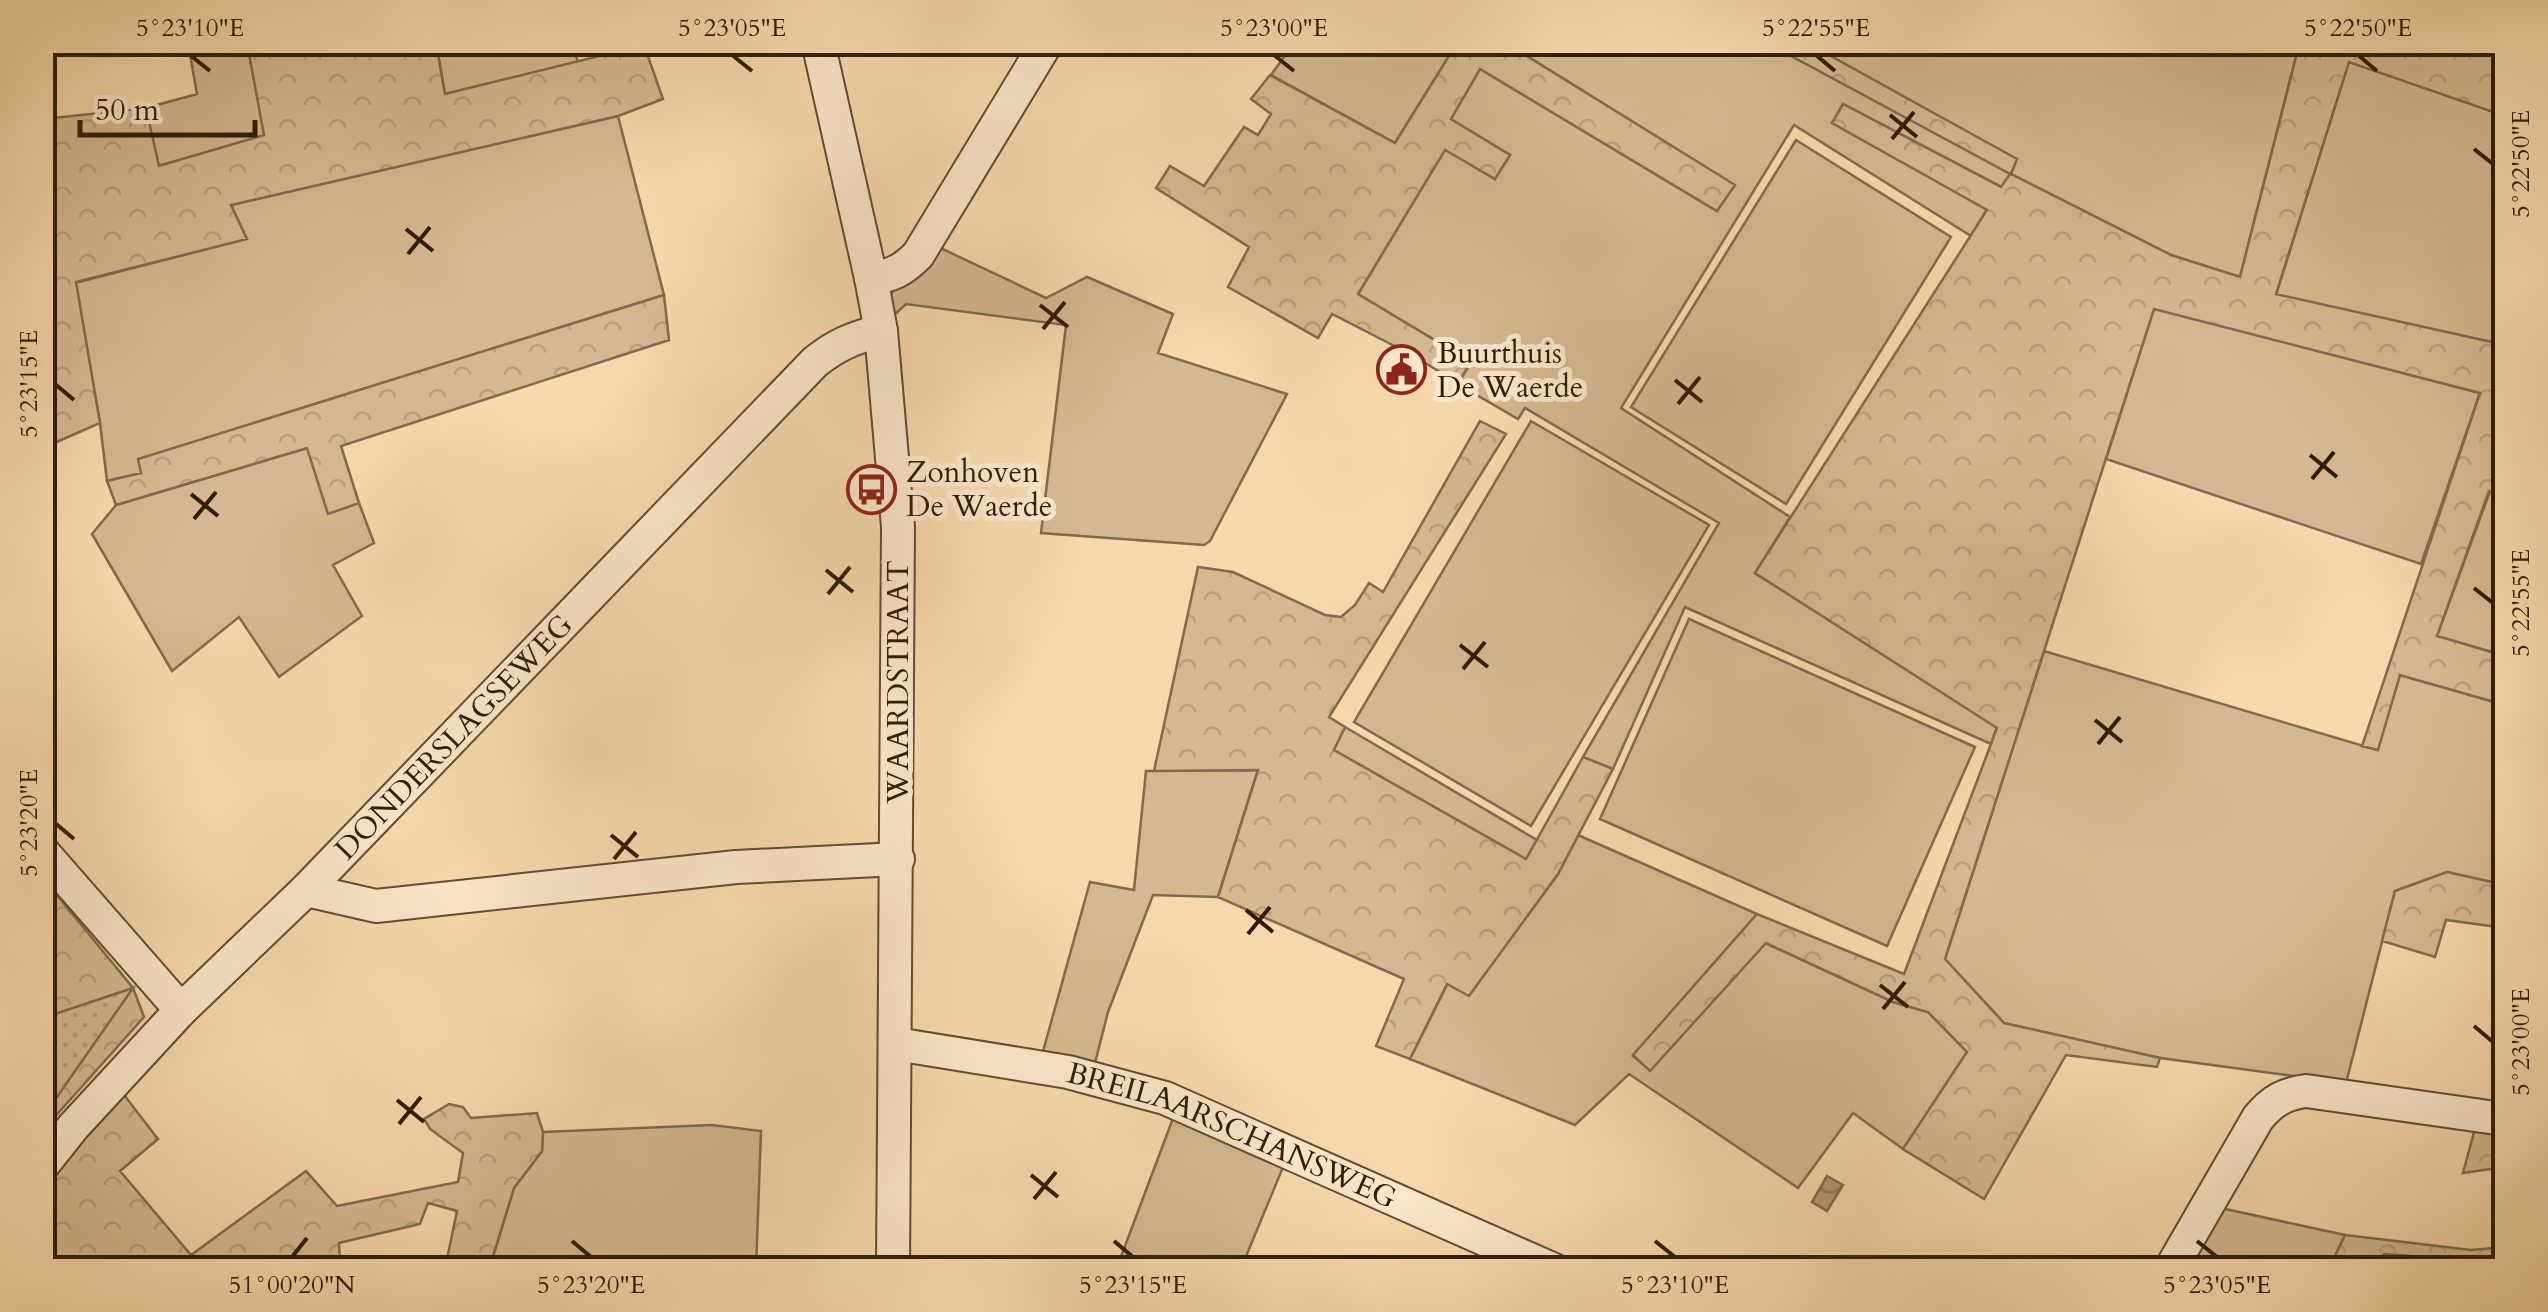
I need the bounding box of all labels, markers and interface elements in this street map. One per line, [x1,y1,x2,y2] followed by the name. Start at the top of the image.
[136,11,244,45] text: 5°23'10"E
[678,11,786,45] text: 5°23'05"E
[1220,11,1328,45] text: 5°23'00"E
[1762,11,1870,45] text: 5°22'55"E
[2304,11,2412,45] text: 5°22'50"E
[80,75,255,137] scale bar
[95,90,160,131] text: 50 m
[2504,110,2538,218] text: 5°22'50"E
[12,330,46,438] text: 5°23'15"E
[1437,333,1583,408] place label: Buurthuis De Waerde
[1376,344,1428,396] public building icon: Buurthuis De Waerde
[906,452,1052,527] place label: Zonhoven De Waerde
[845,463,897,515] bus stop icon: Zonhoven De Waerde
[2504,549,2538,657] text: 5°22'55"E
[878,560,919,805] street label: WAARDSTRAAT
[326,605,582,869] street label: DONDERSLAGSEWEG
[12,769,46,877] text: 5°23'20"E
[2504,988,2538,1096] text: 5°23'00"E
[1062,1053,1403,1219] street label: BREILAARSCHANSWEG
[229,1268,355,1302] text: 51°00'20"N
[537,1268,645,1302] text: 5°23'20"E
[1079,1268,1187,1302] text: 5°23'15"E
[1621,1268,1729,1302] text: 5°23'10"E
[2163,1268,2271,1302] text: 5°23'05"E

